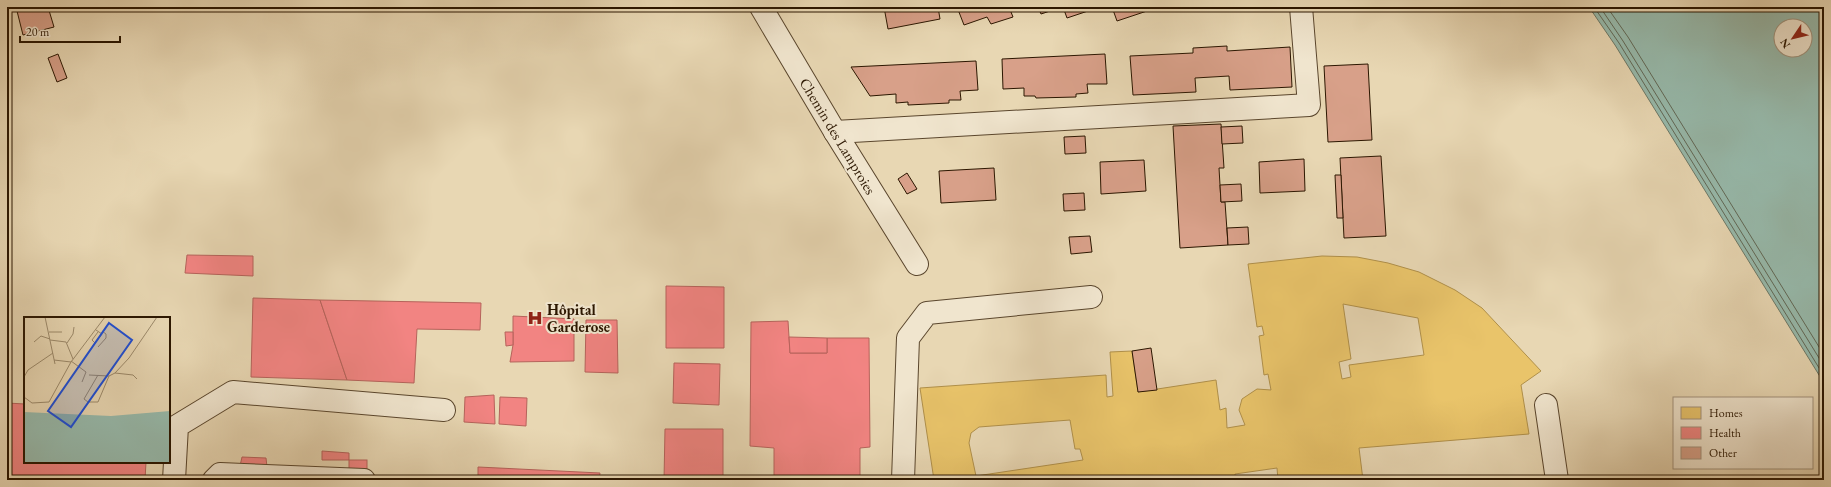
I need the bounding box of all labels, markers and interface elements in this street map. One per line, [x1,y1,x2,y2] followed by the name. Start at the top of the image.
[20,18,120,44] scale bar
[1773,18,1813,58] north arrow
[26,24,50,40] text: 20 m
[1776,36,1793,51] text: N
[796,74,880,198] street label: Chemin des Lamproies
[547,300,610,336] place label: Hôpital Garderose
[526,309,544,327] hospital icon: Hôpital Garderose
[24,317,170,463] inset map
[1673,397,1813,469] legend
[1709,405,1743,421] text: Homes
[1709,425,1741,441] text: Health
[1709,445,1737,461] text: Other

